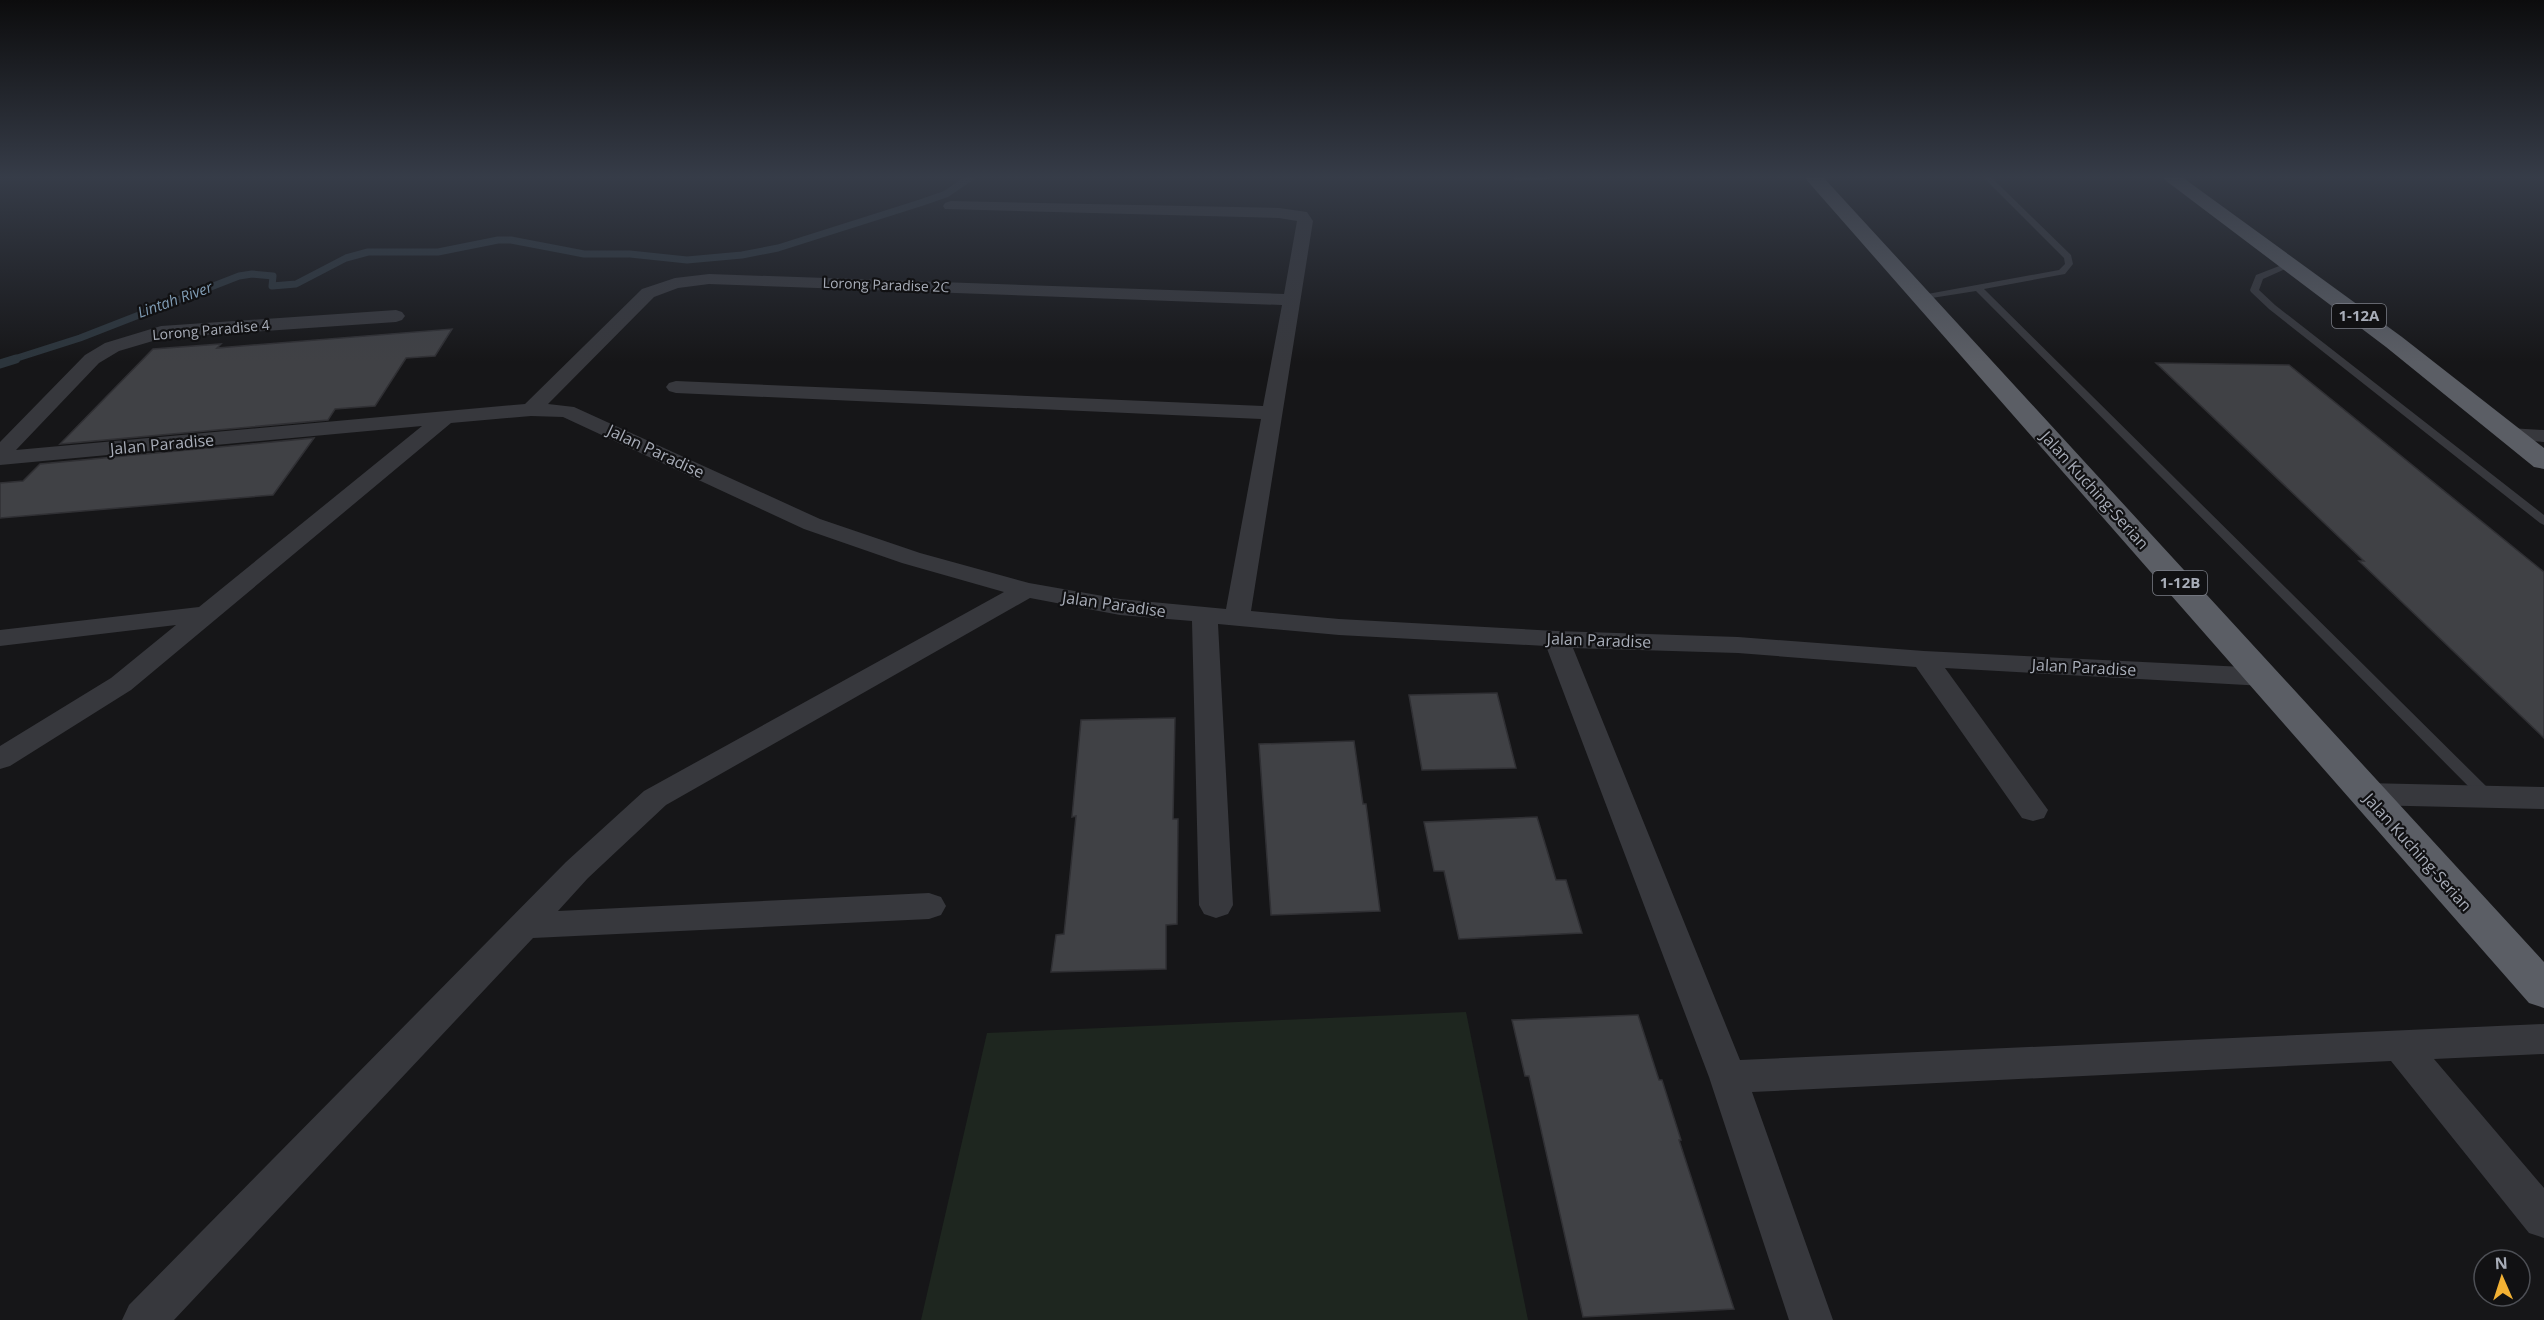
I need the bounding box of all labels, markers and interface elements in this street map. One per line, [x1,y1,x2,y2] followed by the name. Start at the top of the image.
[822,273,950,296] street label: Lorong Paradise 2C
[134,276,216,322] water label: Lintah River
[2332,304,2386,328] road number: 1-12A
[152,315,270,344] street label: Lorong Paradise 4
[602,418,708,483] street label: Jalan Paradise
[2035,425,2154,554] street label: Jalan Kuching-Serian
[107,428,215,460] street label: Jalan Paradise
[2153,571,2207,595] road number: 1-12B
[1059,586,1167,622] street label: Jalan Paradise
[1544,627,1652,653] street label: Jalan Paradise
[2029,653,2137,681] street label: Jalan Paradise
[2358,787,2477,916] street label: Jalan Kuching-Serian
[2472,1248,2532,1308] north arrow
[2494,1252,2508,1274] text: N

